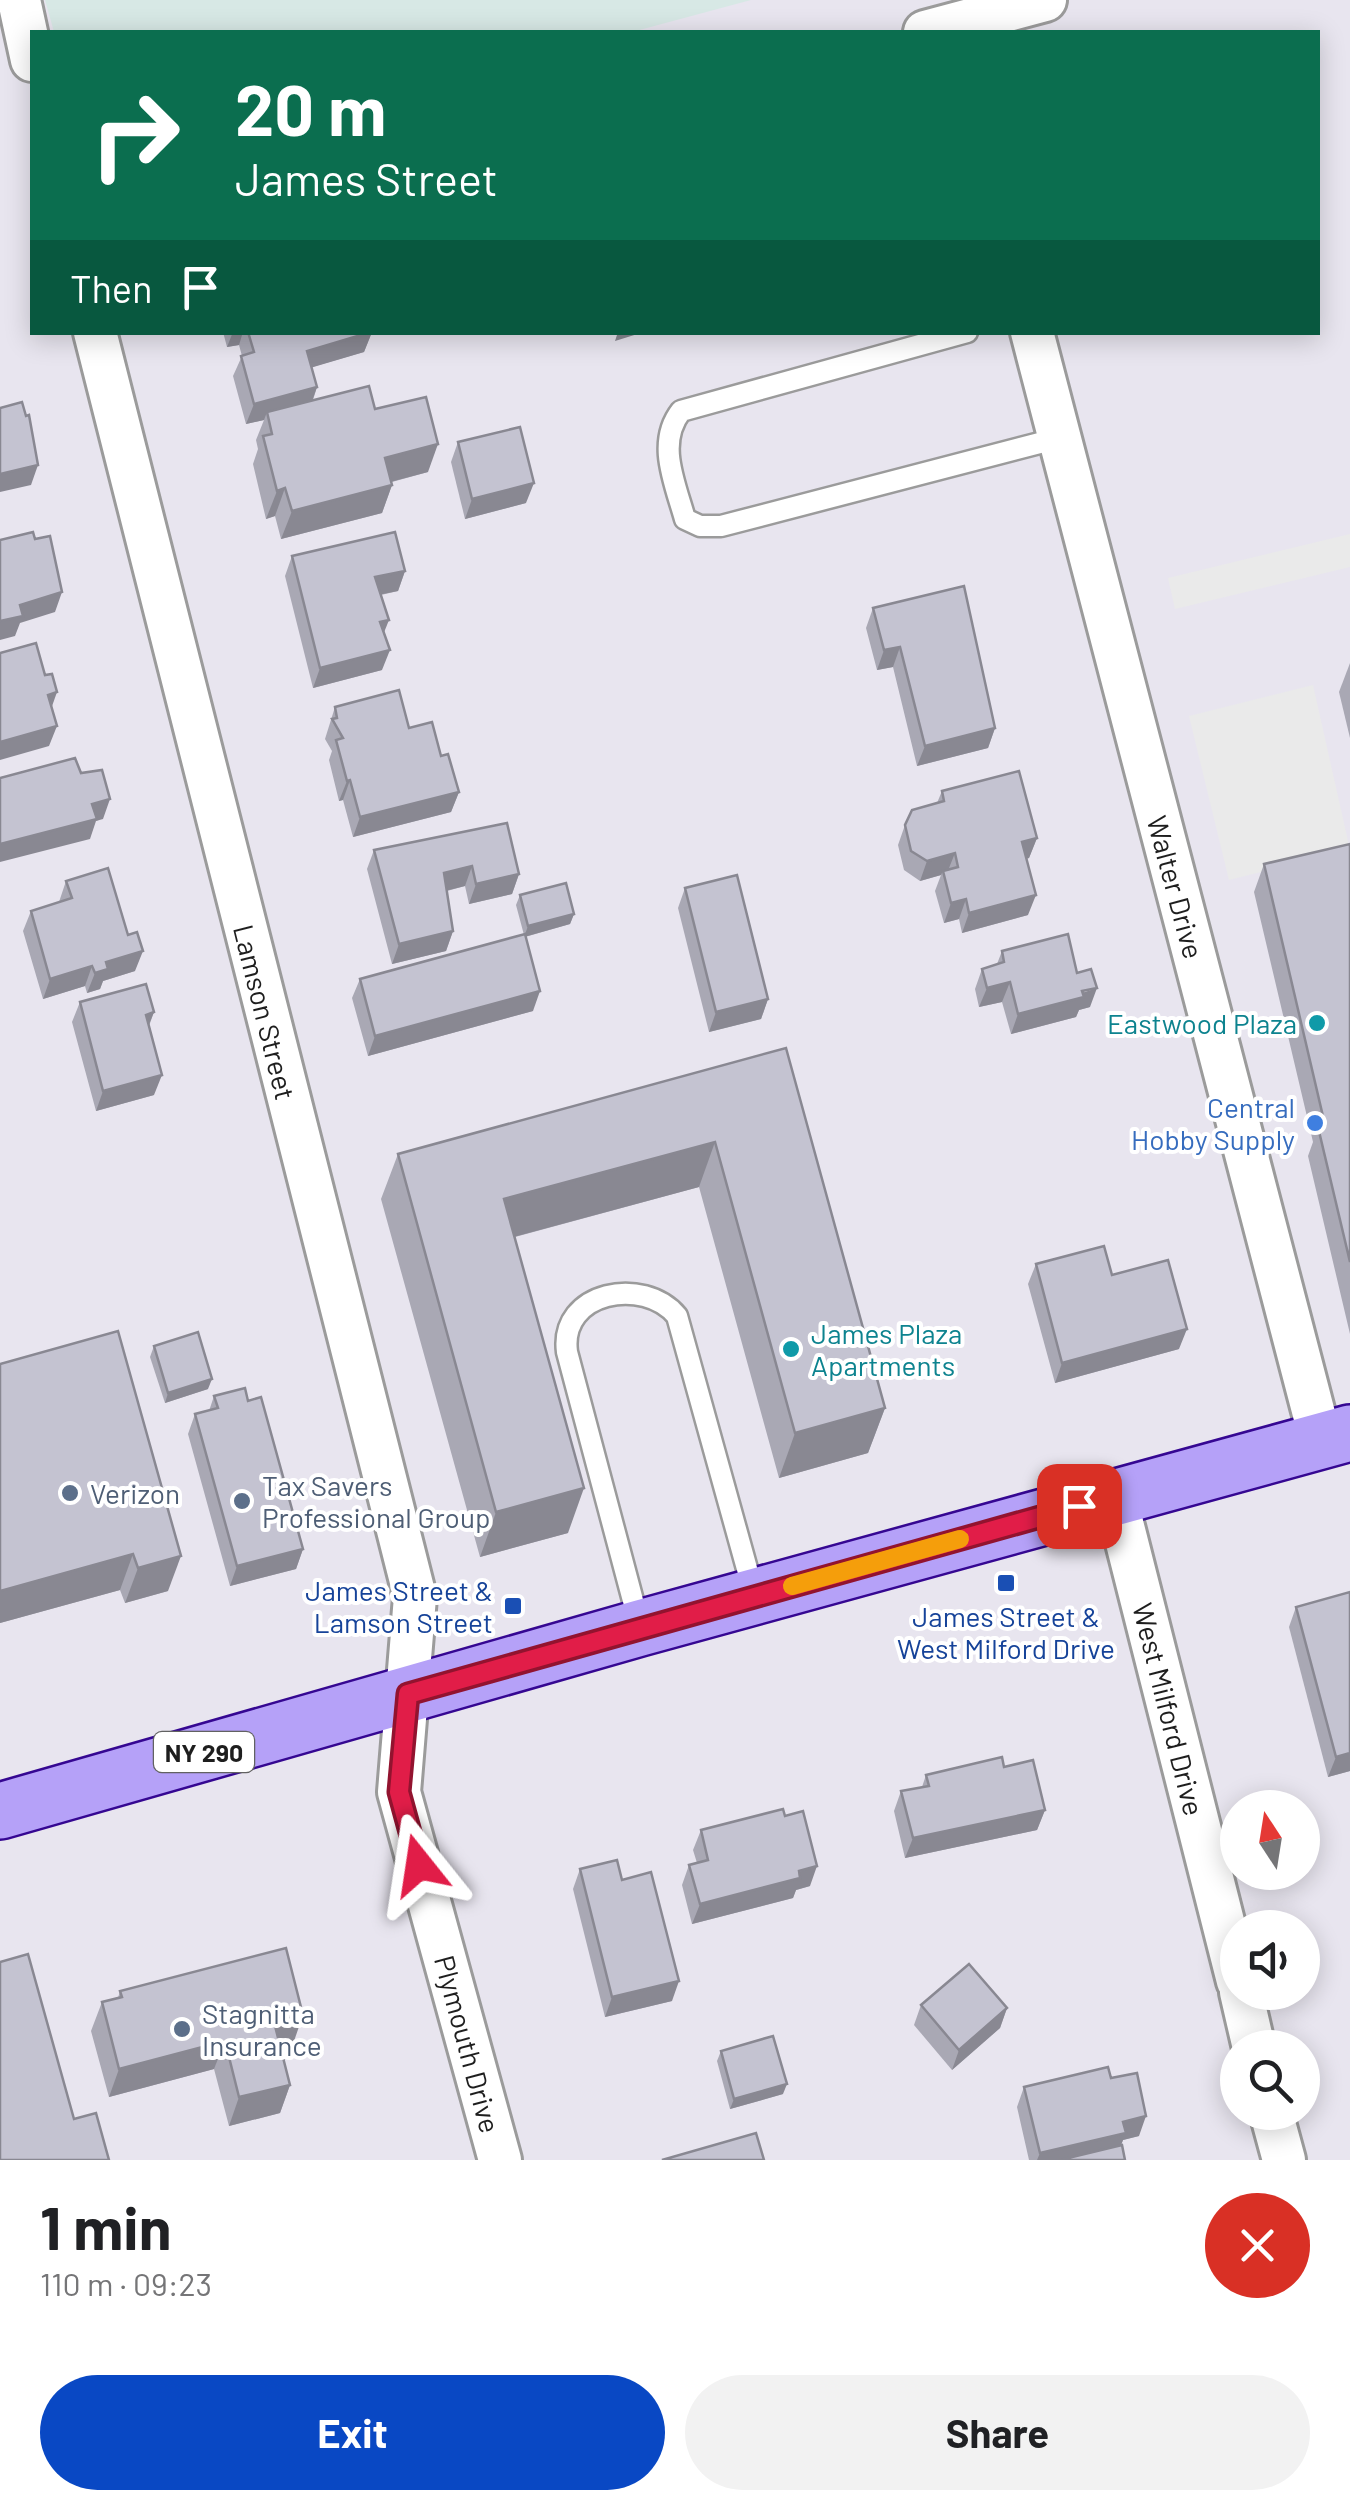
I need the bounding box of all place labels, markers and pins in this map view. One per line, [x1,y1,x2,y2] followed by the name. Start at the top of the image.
[1107,1006,1297,1040] place label: Eastwood Plaza
[1306,1012,1328,1034] marker: Eastwood Plaza
[1131,1090,1295,1156] place label: Central Hobby Supply
[1304,1112,1326,1134] marker: Central Hobby Supply
[811,1316,962,1382] place label: James Plaza Apartments
[780,1338,802,1360] marker: James Plaza Apartments
[1037,1464,1122,1549] pin
[262,1468,490,1534] place label: Tax Savers Professional Group
[90,1476,180,1510] place label: Verizon
[59,1482,81,1504] marker: Verizon
[231,1490,253,1512] marker: Tax Savers Professional Group
[995,1572,1017,1594] marker: James Street & West Milford Drive
[305,1573,493,1639] place label: James Street & Lamson Street
[502,1595,524,1617] marker: James Street & Lamson Street
[897,1599,1115,1665] place label: James Street & West Milford Drive
[202,1996,322,2062] place label: Stagnitta Insurance
[171,2018,193,2040] marker: Stagnitta Insurance

